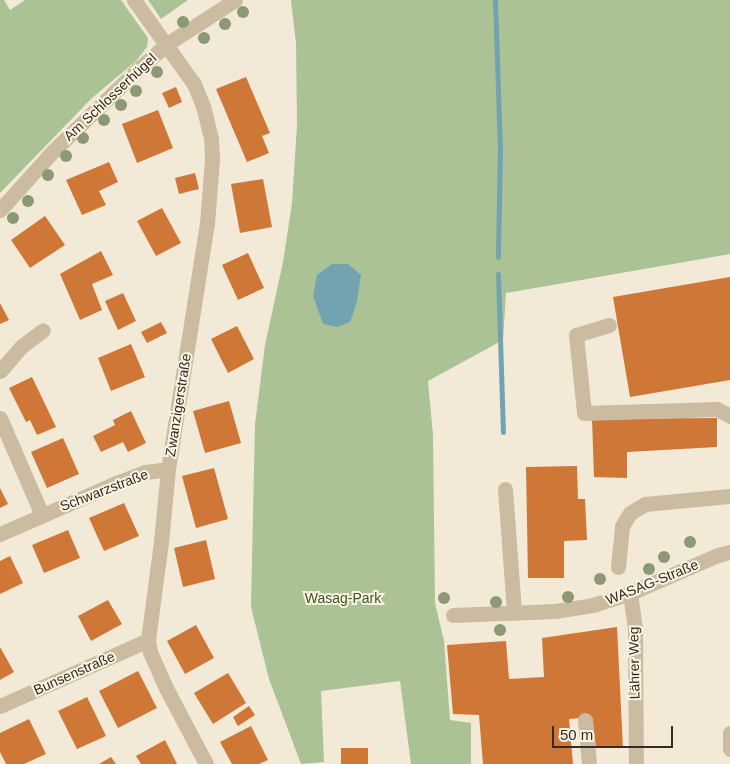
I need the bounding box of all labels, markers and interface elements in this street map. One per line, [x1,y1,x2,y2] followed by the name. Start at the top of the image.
[60,50,160,144] street label: Am Schlosserhügel
[162,352,194,458] street label: Zwanzigerstraße
[57,465,151,515] street label: Schwarzstraße
[603,556,701,608] street label: WASAG-Straße
[305,590,381,606] park label: Wasag-Park
[625,626,643,700] street label: Lährer Weg
[31,648,117,698] street label: Bunsenstraße
[555,716,676,748] scale bar
[560,726,593,743] text: 50 m

